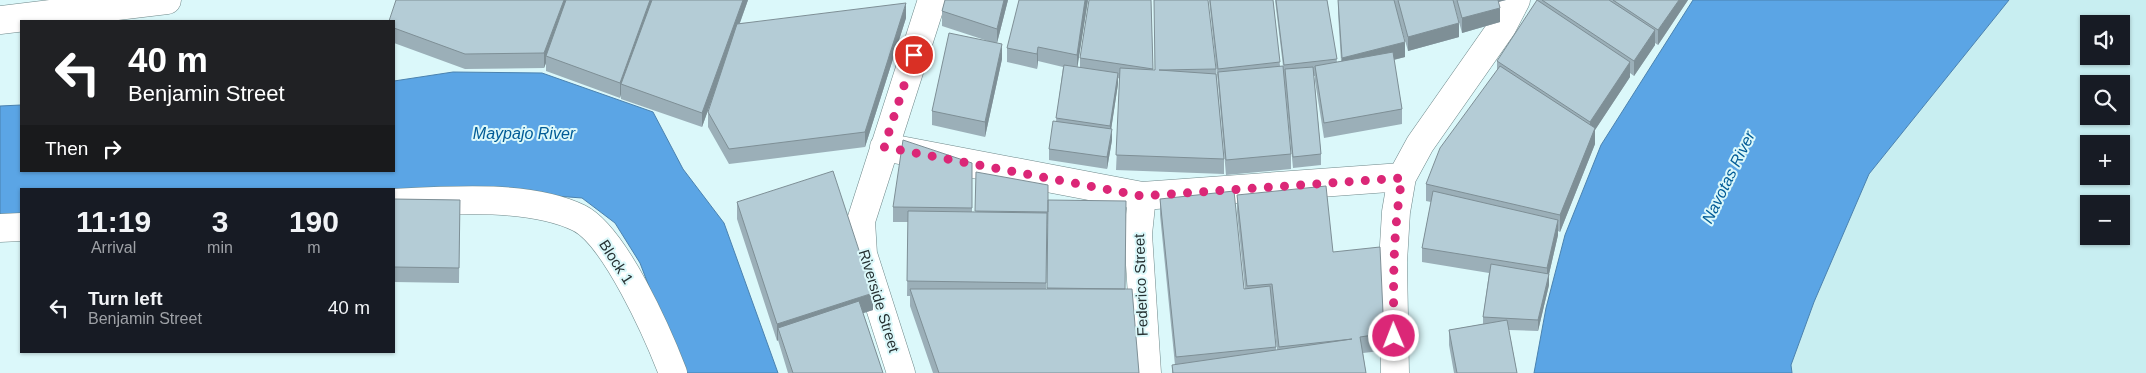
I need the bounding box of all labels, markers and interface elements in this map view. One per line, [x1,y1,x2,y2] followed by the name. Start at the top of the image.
[2080,15,2130,245] map controls
[2080,15,2130,65] button: sound
[893,34,935,76] pin
[45,40,110,105] icon: left
[128,40,208,79] text: 40 m
[900,41,928,69] icon: arrive
[2080,75,2130,125] button: search
[128,81,285,106] text: Benjamin Street
[473,125,576,142] water label: Maypajo River
[1699,128,1758,226] water label: Navotas River
[98,135,126,163] icon: right
[2080,135,2130,185] button: +
[45,138,88,159] text: Then
[2080,195,2130,245] button: −
[76,205,151,238] text: 11:19
[212,205,228,238] text: 3
[289,205,339,238] text: 190
[1130,233,1151,337] street label: Federico Street
[596,236,637,287] street label: Block 1
[91,239,136,256] text: Arrival
[207,239,233,256] text: min
[307,239,321,256] text: m
[856,247,903,355] street label: Riverside Street
[88,288,163,309] text: Turn left
[45,294,73,322] icon: left
[328,297,370,318] text: 40 m
[1367,309,1419,361] position arrow
[88,310,202,327] text: Benjamin Street

